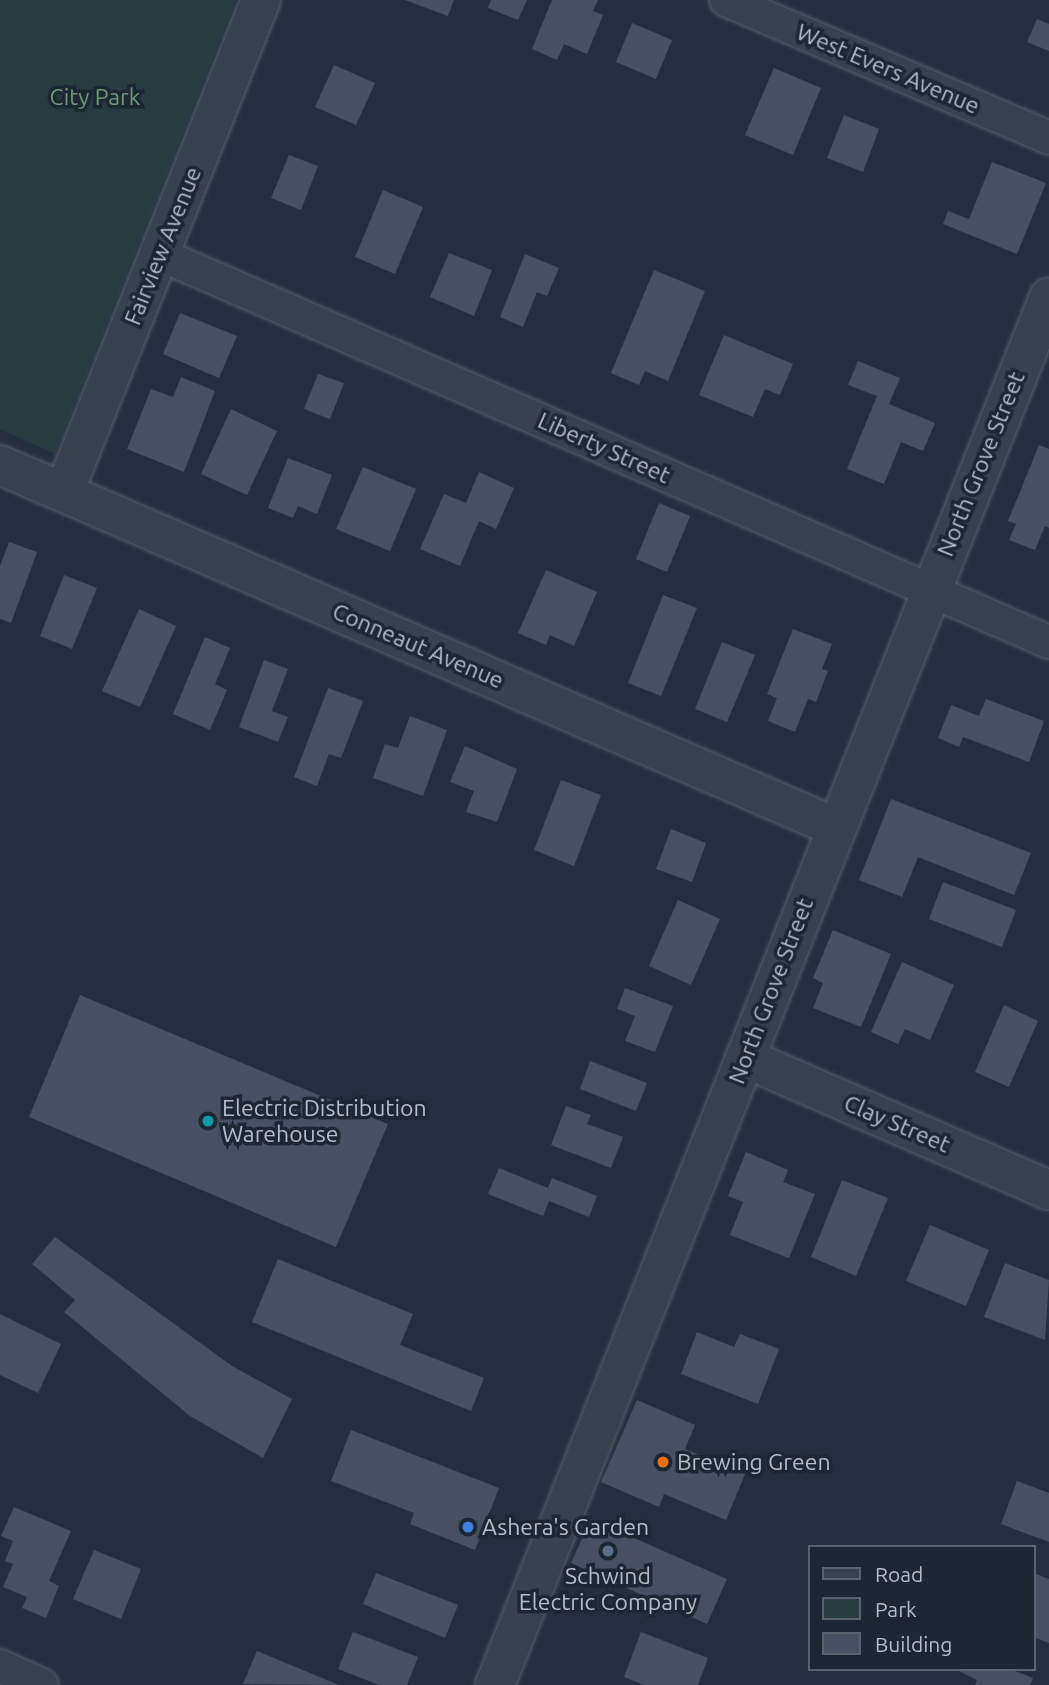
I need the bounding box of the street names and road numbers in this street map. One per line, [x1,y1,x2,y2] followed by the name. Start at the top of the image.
[792,18,984,120] street label: West Evers Avenue
[119,163,207,329] street label: Fairview Avenue
[931,368,1031,560] street label: North Grove Street
[534,407,674,489] street label: Liberty Street
[328,597,508,695] street label: Conneaut Avenue
[723,894,819,1088] street label: North Grove Street
[840,1089,954,1159] street label: Clay Street

